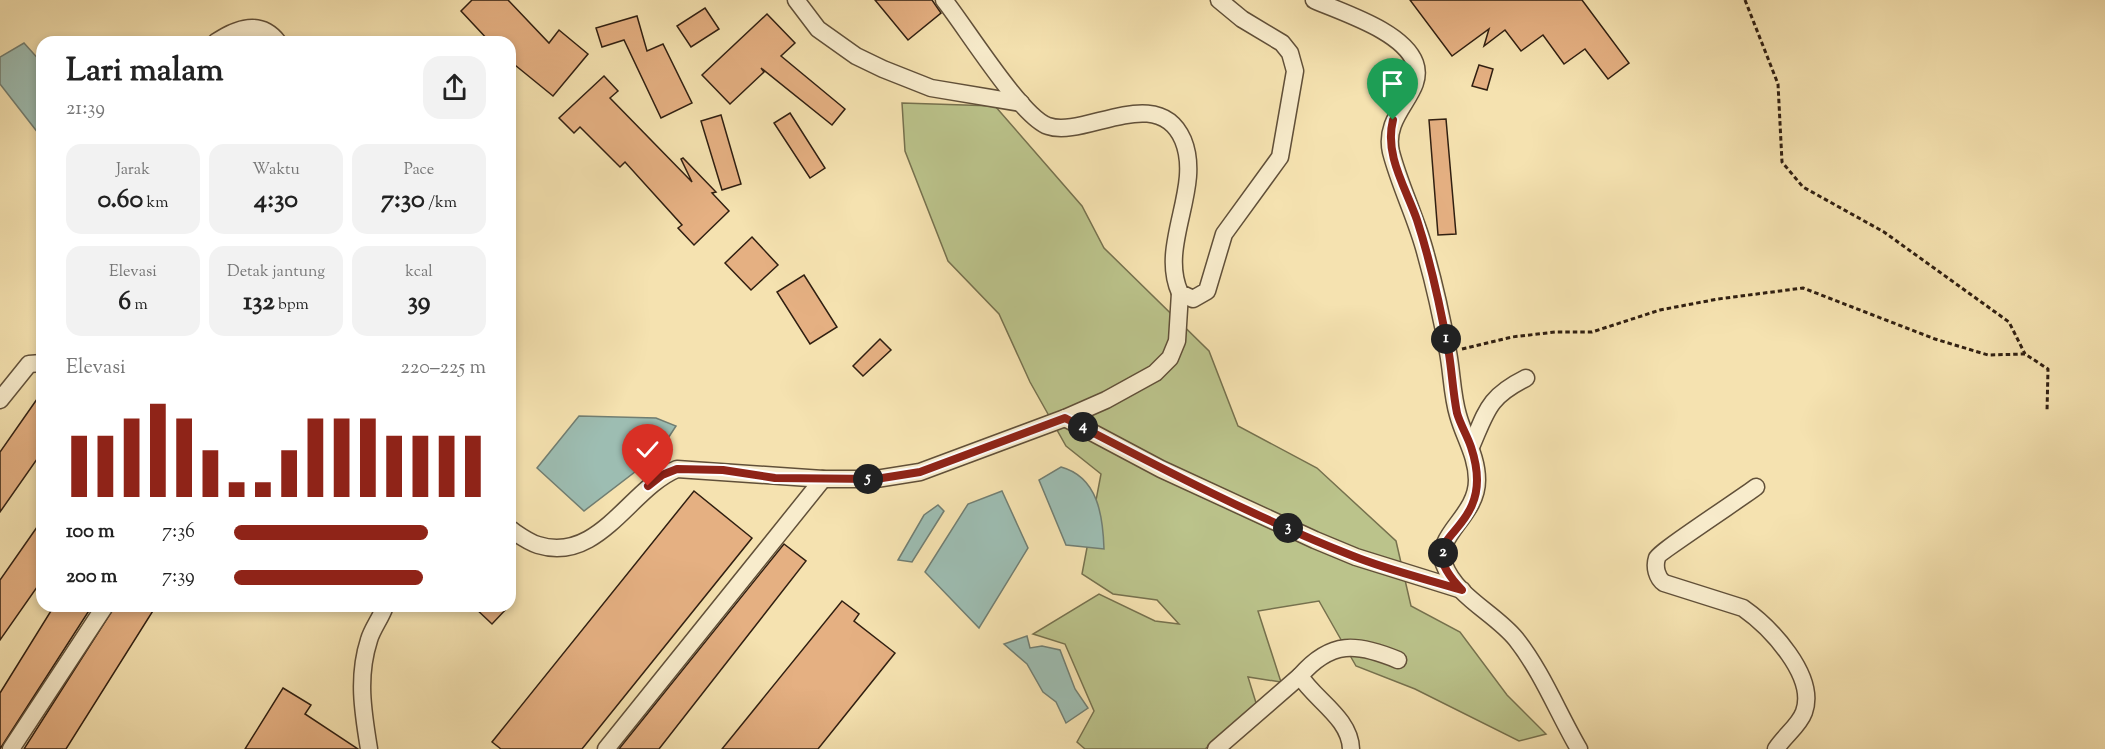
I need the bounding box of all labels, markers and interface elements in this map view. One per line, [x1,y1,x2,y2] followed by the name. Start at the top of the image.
[66,48,224,96] text: Lari malam
[423,56,486,119] button: share
[1367,58,1418,120] pin
[1376,67,1409,100] icon: arrive
[66,95,105,124] text: 21:39
[116,159,150,182] text: Jarak
[252,159,300,182] text: Waktu
[404,159,434,182] text: Pace
[97,182,143,219] text: 0.60
[254,182,298,219] text: 4:30
[381,182,425,219] text: 7:30
[143,192,169,215] text: km
[425,192,457,215] text: /km
[109,261,157,284] text: Elevasi
[227,261,325,284] text: Detak jantung
[405,261,433,284] text: kcal
[118,284,131,321] text: 6
[243,284,275,321] text: 132
[408,284,430,321] text: 39
[131,294,148,317] text: m
[275,294,309,317] text: bpm
[1431,324,1461,354] pin: 1
[1443,327,1449,350] text: 1
[66,354,126,383] text: Elevasi
[401,354,486,383] text: 220–225 m
[1068,412,1098,442] pin: 4
[1079,415,1087,438] text: 4
[622,424,673,486] pin
[631,433,664,466] icon: check
[853,464,883,494] pin: 5
[865,467,871,490] text: 5
[1273,513,1303,543] pin: 3
[1285,516,1291,539] text: 3
[66,518,115,547] text: 100 m
[162,518,195,547] text: 7:36
[1428,538,1458,568] pin: 2
[1439,541,1447,564] text: 2
[66,563,117,592] text: 200 m
[162,563,195,592] text: 7:39

